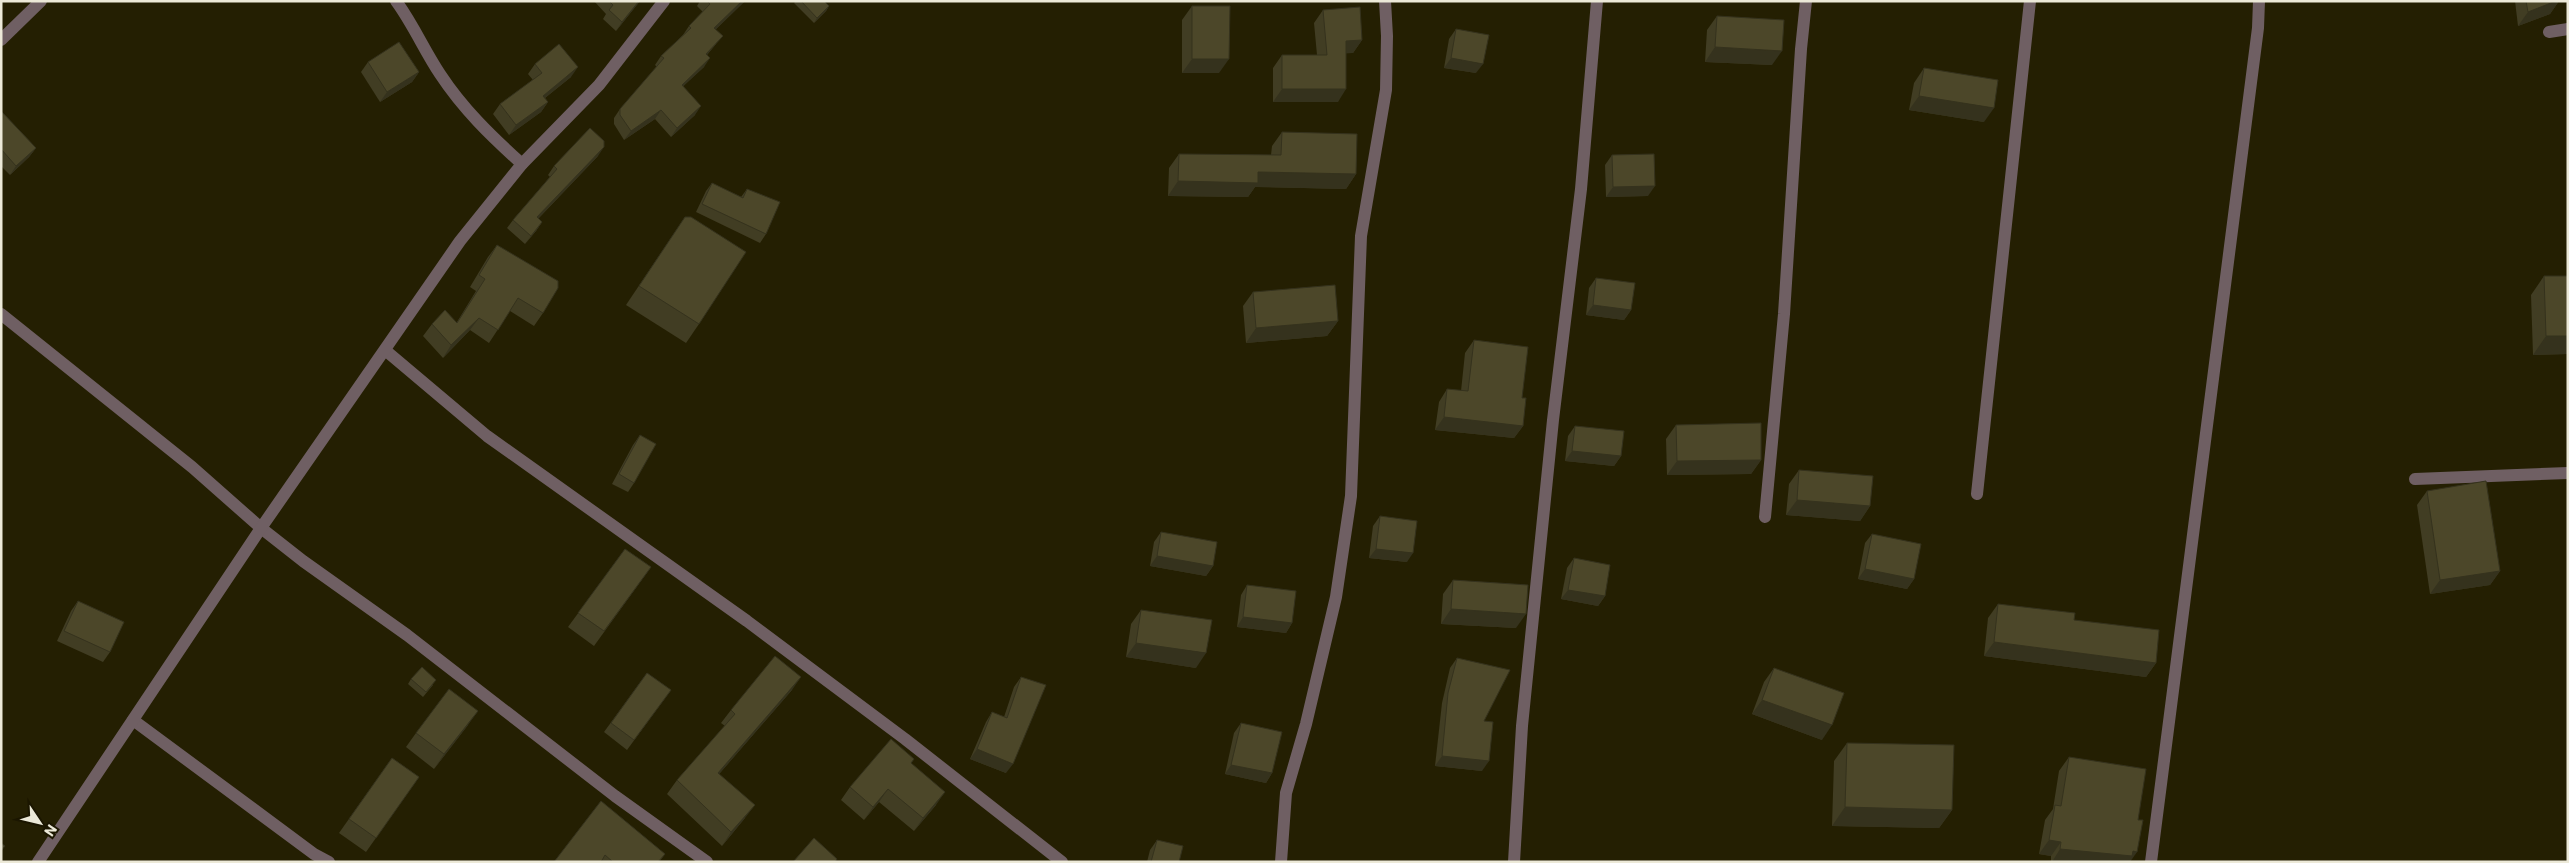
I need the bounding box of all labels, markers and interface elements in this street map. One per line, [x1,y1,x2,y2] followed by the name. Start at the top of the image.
[15,798,65,848] north arrow
[41,822,61,840] text: N

